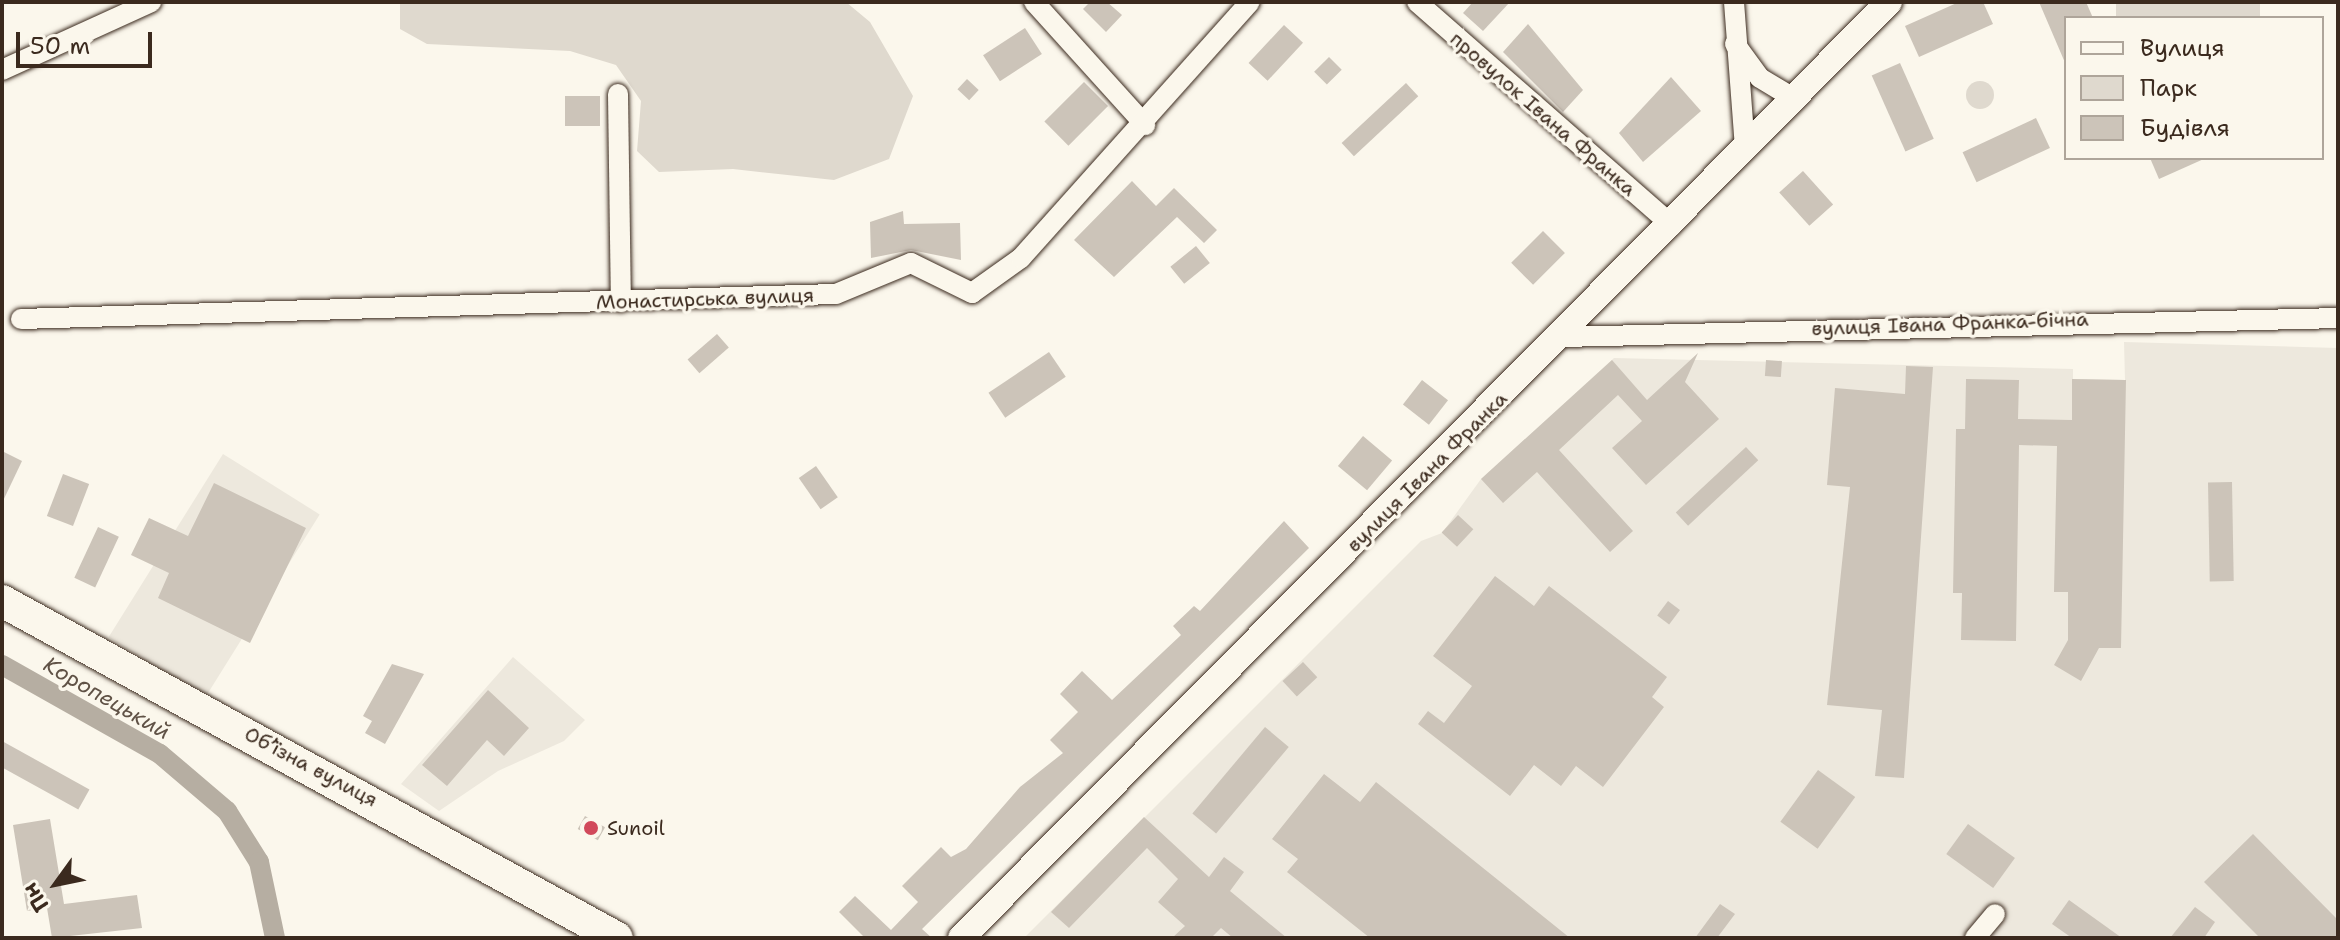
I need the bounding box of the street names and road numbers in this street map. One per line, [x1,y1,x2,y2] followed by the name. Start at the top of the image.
[1445,27,1641,201] street label: провулок Івана Франка
[596,283,814,315] street label: Монастирська вулиця
[1811,307,2089,341] street label: вулиця Івана Франка-бічна
[1342,387,1512,557] street label: вулиця Івана Франка
[240,722,382,812] street label: Обʼїзна вулиця

